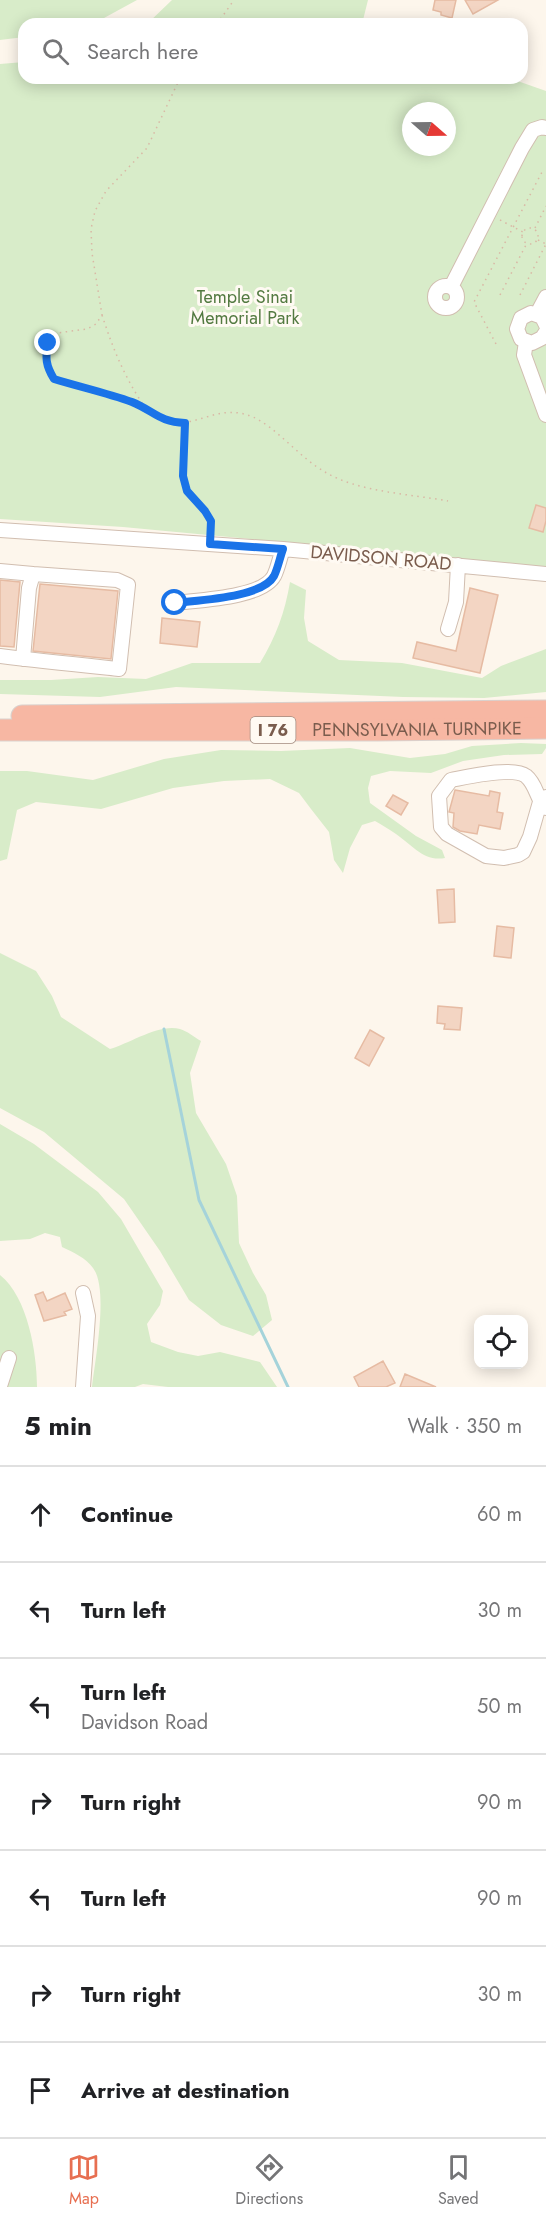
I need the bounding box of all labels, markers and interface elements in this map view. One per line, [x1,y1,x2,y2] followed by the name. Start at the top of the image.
[18,18,528,84] search box
[39,35,72,68] icon: search
[87,35,198,67] text: Search here
[402,102,456,156] north arrow
[191,284,299,331] park label: Temple Sinai Memorial Park
[34,329,60,355] route end
[309,539,453,577] street label: DAVIDSON ROAD
[161,589,187,615] route start
[312,715,522,743] street label: PENNSYLVANIA TURNPIKE
[250,717,296,743] road number: I 76
[474,1315,528,1369] map controls
[474,1315,528,1369] button: locate
[24,1407,92,1445] text: 5 min
[407,1412,522,1441] text: Walk · 350 m
[24,1498,57,1531] icon: ahead
[81,1498,173,1530] text: Continue
[477,1500,522,1529] text: 60 m
[24,1594,57,1627] icon: left
[81,1594,166,1626] text: Turn left
[477,1596,522,1625] text: 30 m
[81,1676,166,1708] text: Turn left
[24,1690,57,1723] icon: left
[477,1692,522,1721] text: 50 m
[81,1708,208,1737] text: Davidson Road
[24,1786,57,1819] icon: right
[81,1786,181,1818] text: Turn right
[477,1788,522,1817] text: 90 m
[24,1882,57,1915] icon: left
[81,1882,166,1914] text: Turn left
[477,1884,522,1913] text: 90 m
[24,1978,57,2011] icon: right
[81,1978,181,2010] text: Turn right
[477,1980,522,2009] text: 30 m
[24,2074,57,2107] icon: arrive
[81,2074,290,2106] text: Arrive at destination
[67,2151,100,2210] tab: Map
[235,2151,303,2210] tab: Directions
[438,2151,479,2210] tab: Saved

